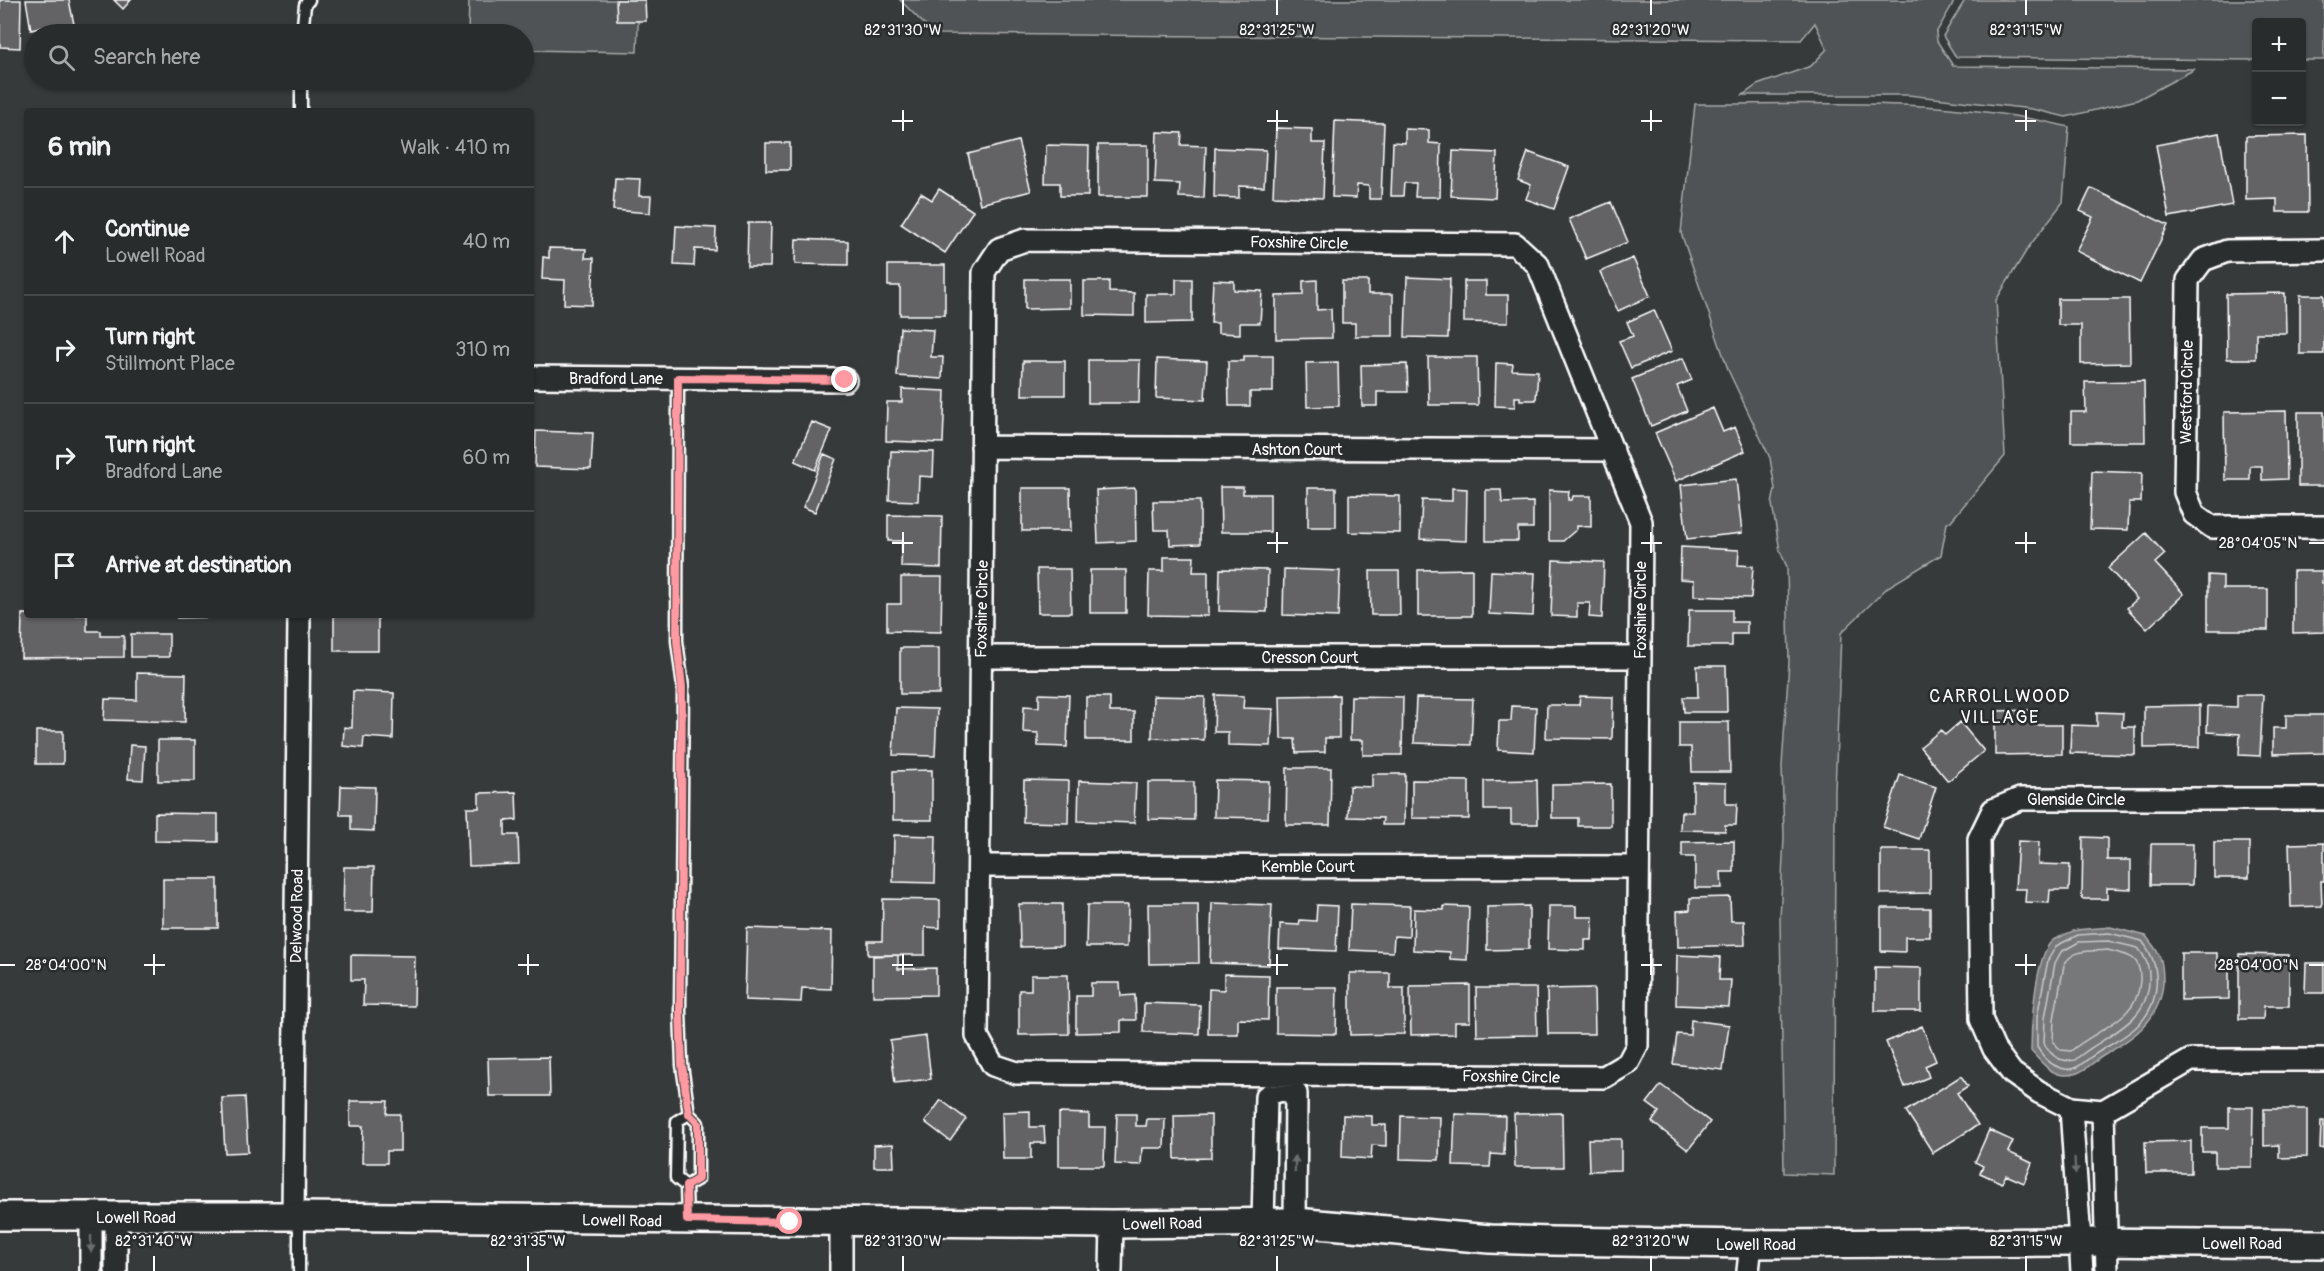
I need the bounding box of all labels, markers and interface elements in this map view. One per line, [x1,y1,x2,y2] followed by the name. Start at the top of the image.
[2252,18,2306,126] map controls
[2252,18,2306,72] button: +
[864,21,942,40] text: 82°31'30"W
[1239,21,1315,40] text: 82°31'25"W
[1612,21,1690,40] text: 82°31'20"W
[1990,21,2062,40] text: 82°31'15"W
[24,24,534,90] search box
[45,41,78,74] icon: search
[93,43,200,71] text: Search here
[2252,72,2306,126] button: −
[48,131,111,163] text: 6 min
[400,135,510,160] text: Walk · 410 m
[105,215,189,243] text: Continue
[48,225,81,258] icon: ahead
[463,229,510,254] text: 40 m
[1250,232,1348,254] street label: Foxshire Circle
[105,243,205,268] text: Lowell Road
[105,323,195,351] text: Turn right
[48,333,81,366] icon: right
[455,337,510,362] text: 310 m
[2176,340,2198,444] street label: Westford Circle
[105,351,235,376] text: Stillmont Place
[831,366,857,392] route end
[569,369,663,389] street label: Bradford Lane
[105,431,195,459] text: Turn right
[1251,440,1343,460] street label: Ashton Court
[48,441,81,474] icon: right
[463,445,510,470] text: 60 m
[105,459,222,484] text: Bradford Lane
[2218,534,2298,553] text: 28°04'05"N
[48,549,81,582] icon: arrive
[105,551,291,579] text: Arrive at destination
[971,560,993,658] street label: Foxshire Circle
[1631,561,1651,659] street label: Foxshire Circle
[1261,648,1359,668] street label: Cresson Court
[1929,685,2071,729] district label: CARROLLWOOD VILLAGE
[2027,790,2125,810] street label: Glenside Circle
[1261,857,1355,877] street label: Kemble Court
[286,869,308,963] street label: Delwood Road
[25,956,107,975] text: 28°04'00"N
[2217,956,2299,975] text: 28°04'00"N
[1462,1066,1560,1088] street label: Foxshire Circle
[1291,1154,1300,1173] one-way arrow
[2070,1157,2079,1176] one-way arrow
[96,1208,176,1228] street label: Lowell Road
[776,1208,802,1234] route start
[582,1210,662,1232] street label: Lowell Road
[1122,1213,1202,1235] street label: Lowell Road
[115,1232,193,1251] text: 82°31'40"W
[490,1232,566,1251] text: 82°31'35"W
[864,1232,942,1251] text: 82°31'30"W
[1239,1232,1315,1251] text: 82°31'25"W
[1612,1232,1690,1251] text: 82°31'20"W
[1990,1232,2062,1251] text: 82°31'15"W
[86,1234,96,1253] one-way arrow
[2202,1234,2282,1254] street label: Lowell Road
[1716,1235,1796,1255] street label: Lowell Road

